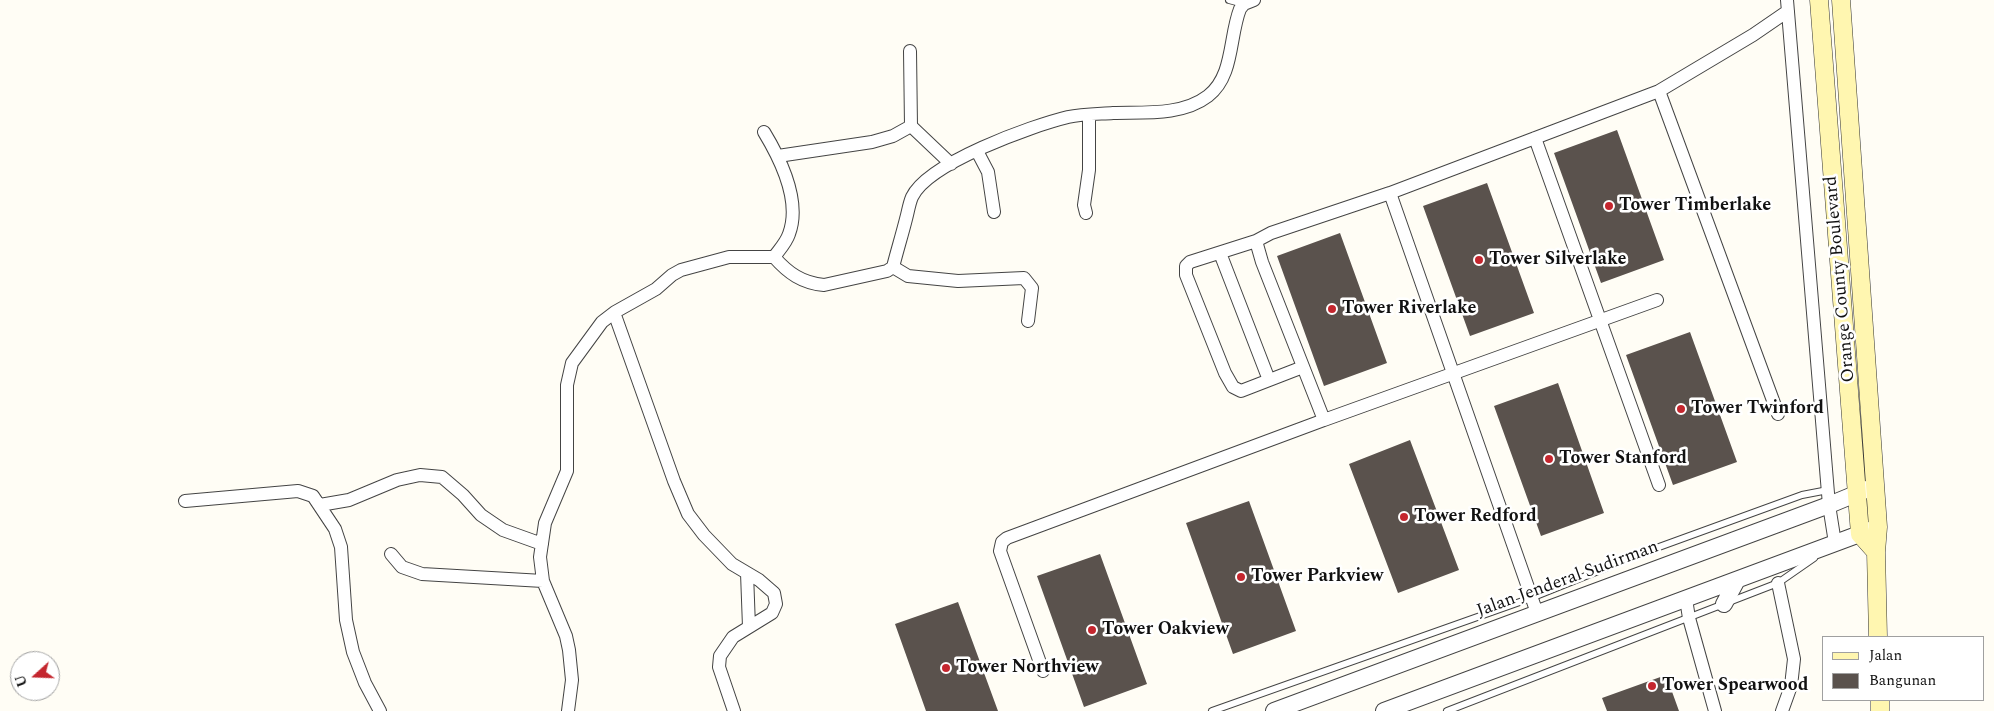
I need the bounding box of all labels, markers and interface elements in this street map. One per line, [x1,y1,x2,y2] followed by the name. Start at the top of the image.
[1821,175,1861,383] street label: Orange County Boulevard
[1619,195,1771,217] place label: Tower Timberlake
[1603,200,1615,212] marker: Tower Timberlake
[1489,249,1626,271] place label: Tower Silverlake
[1473,254,1485,266] marker: Tower Silverlake
[1342,298,1476,320] place label: Tower Riverlake
[1326,303,1338,315] marker: Tower Riverlake
[1691,398,1824,420] place label: Tower Twinford
[1675,403,1687,415] marker: Tower Twinford
[1559,448,1687,470] place label: Tower Stanford
[1543,453,1555,465] marker: Tower Stanford
[1414,506,1537,528] place label: Tower Redford
[1398,511,1410,523] marker: Tower Redford
[1474,537,1662,623] street label: Jalan Jenderal Sudirman
[1251,566,1383,588] place label: Tower Parkview
[1235,571,1247,583] marker: Tower Parkview
[1102,619,1229,641] place label: Tower Oakview
[1086,624,1098,636] marker: Tower Oakview
[1822,636,1984,701] legend
[1869,644,1902,667] text: Jalan
[10,651,60,701] north arrow
[956,657,1099,679] place label: Tower Northview
[940,662,952,674] marker: Tower Northview
[1869,669,1936,692] text: Bangunan
[10,672,33,690] text: U
[1662,675,1808,697] place label: Tower Spearwood
[1646,680,1658,692] marker: Tower Spearwood

